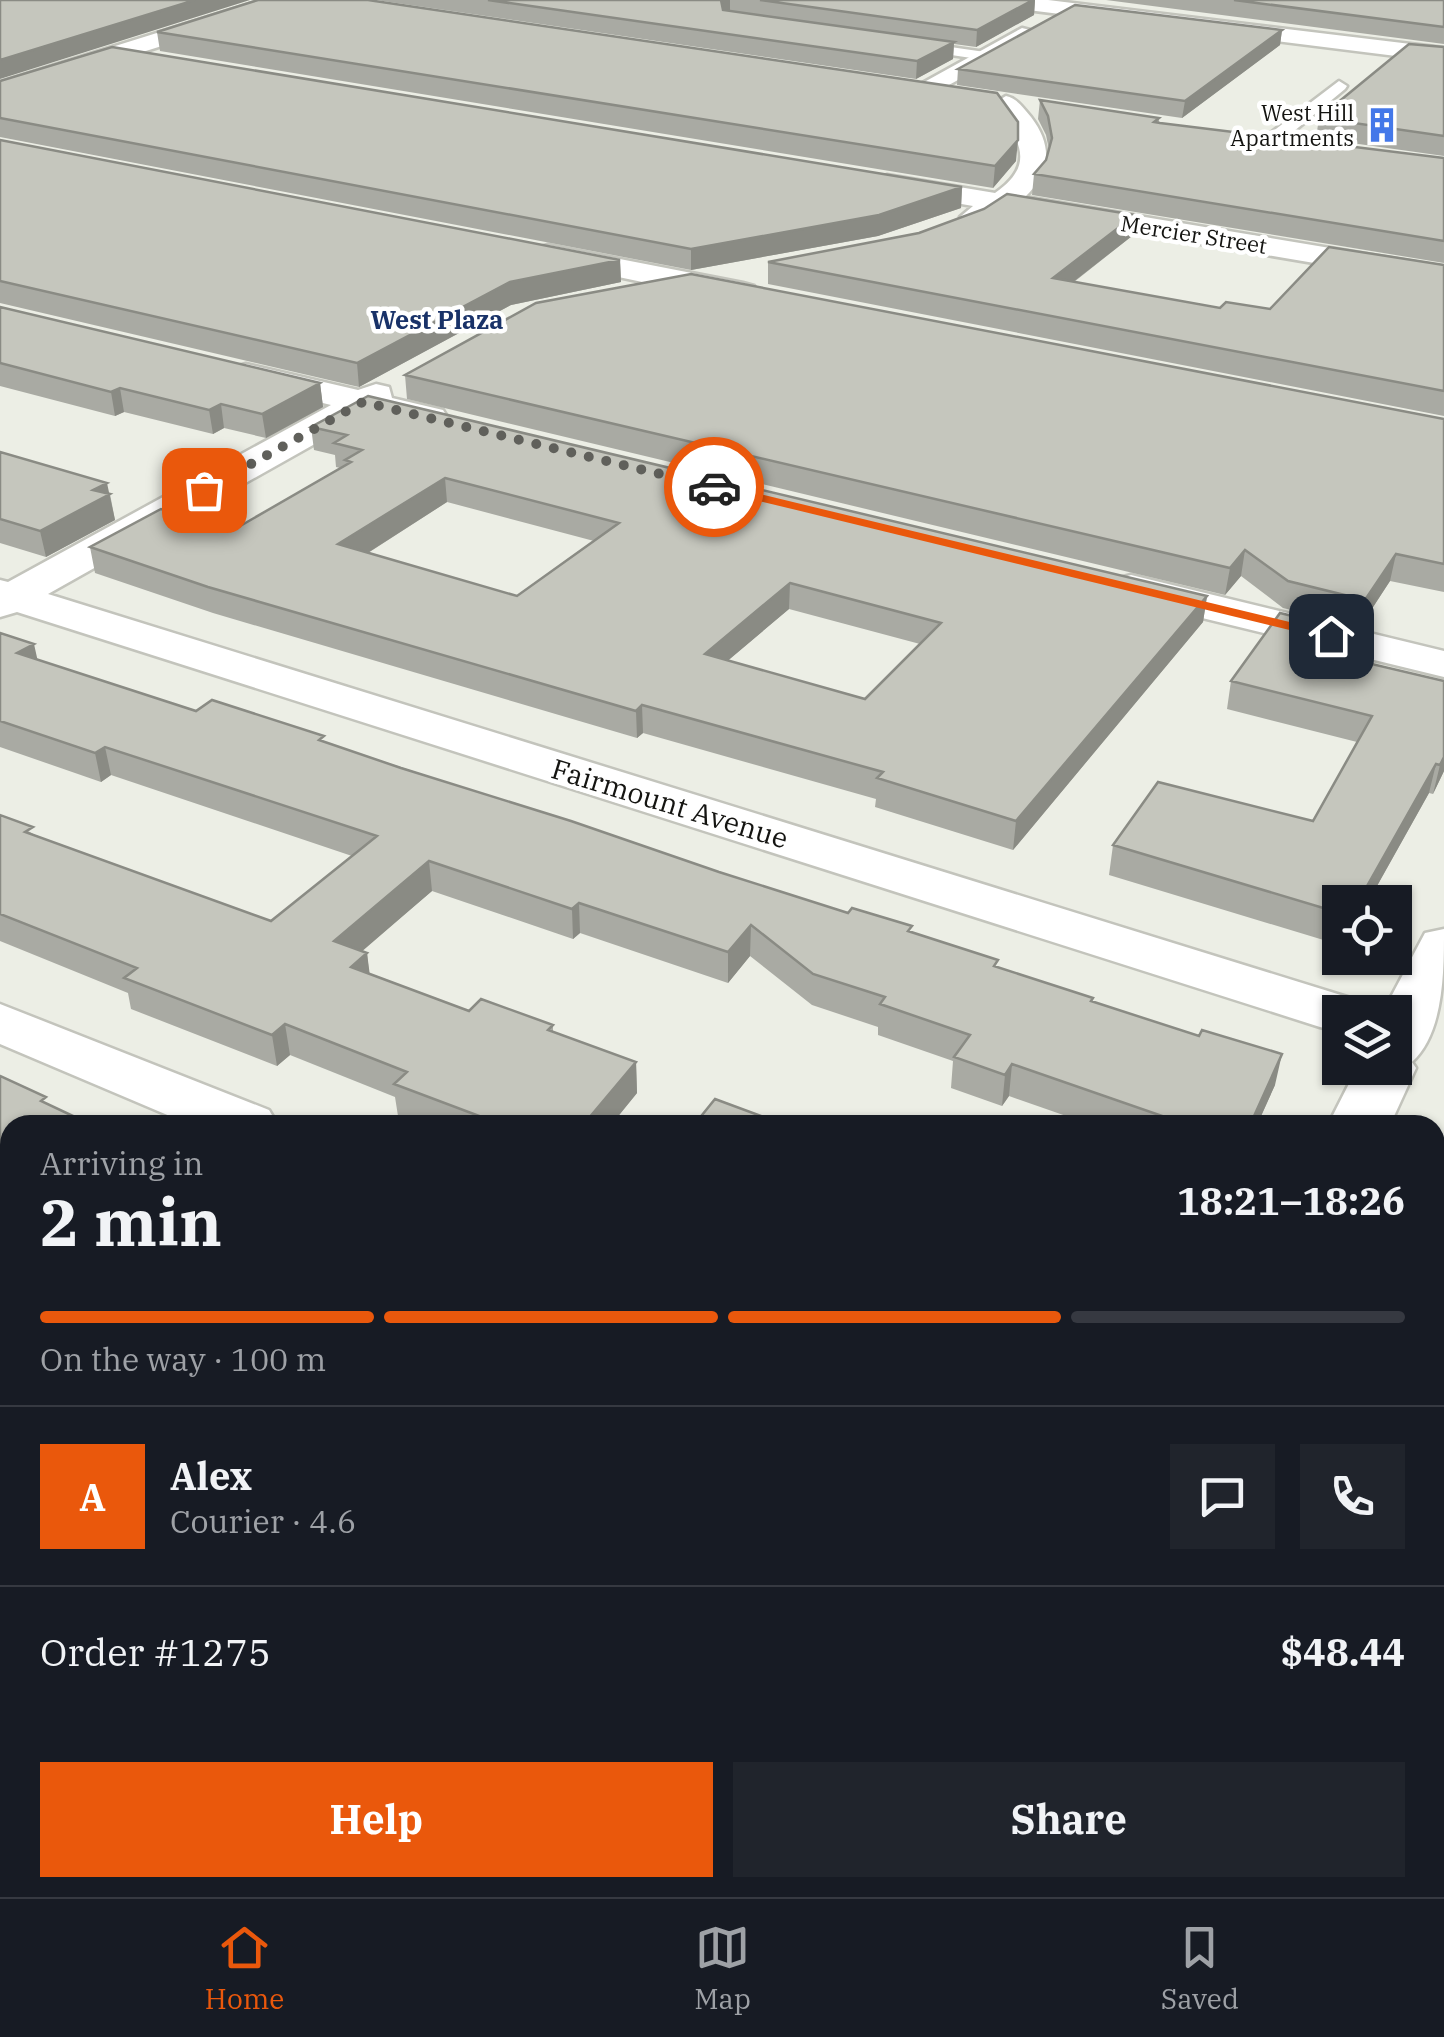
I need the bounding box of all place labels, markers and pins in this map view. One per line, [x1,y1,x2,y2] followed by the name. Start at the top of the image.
[1230,98,1354,152] place label: West Hill Apartments
[1363,106,1401,144] building icon: West Hill Apartments
[162,448,247,533] pin
[1289,594,1374,679] pin

